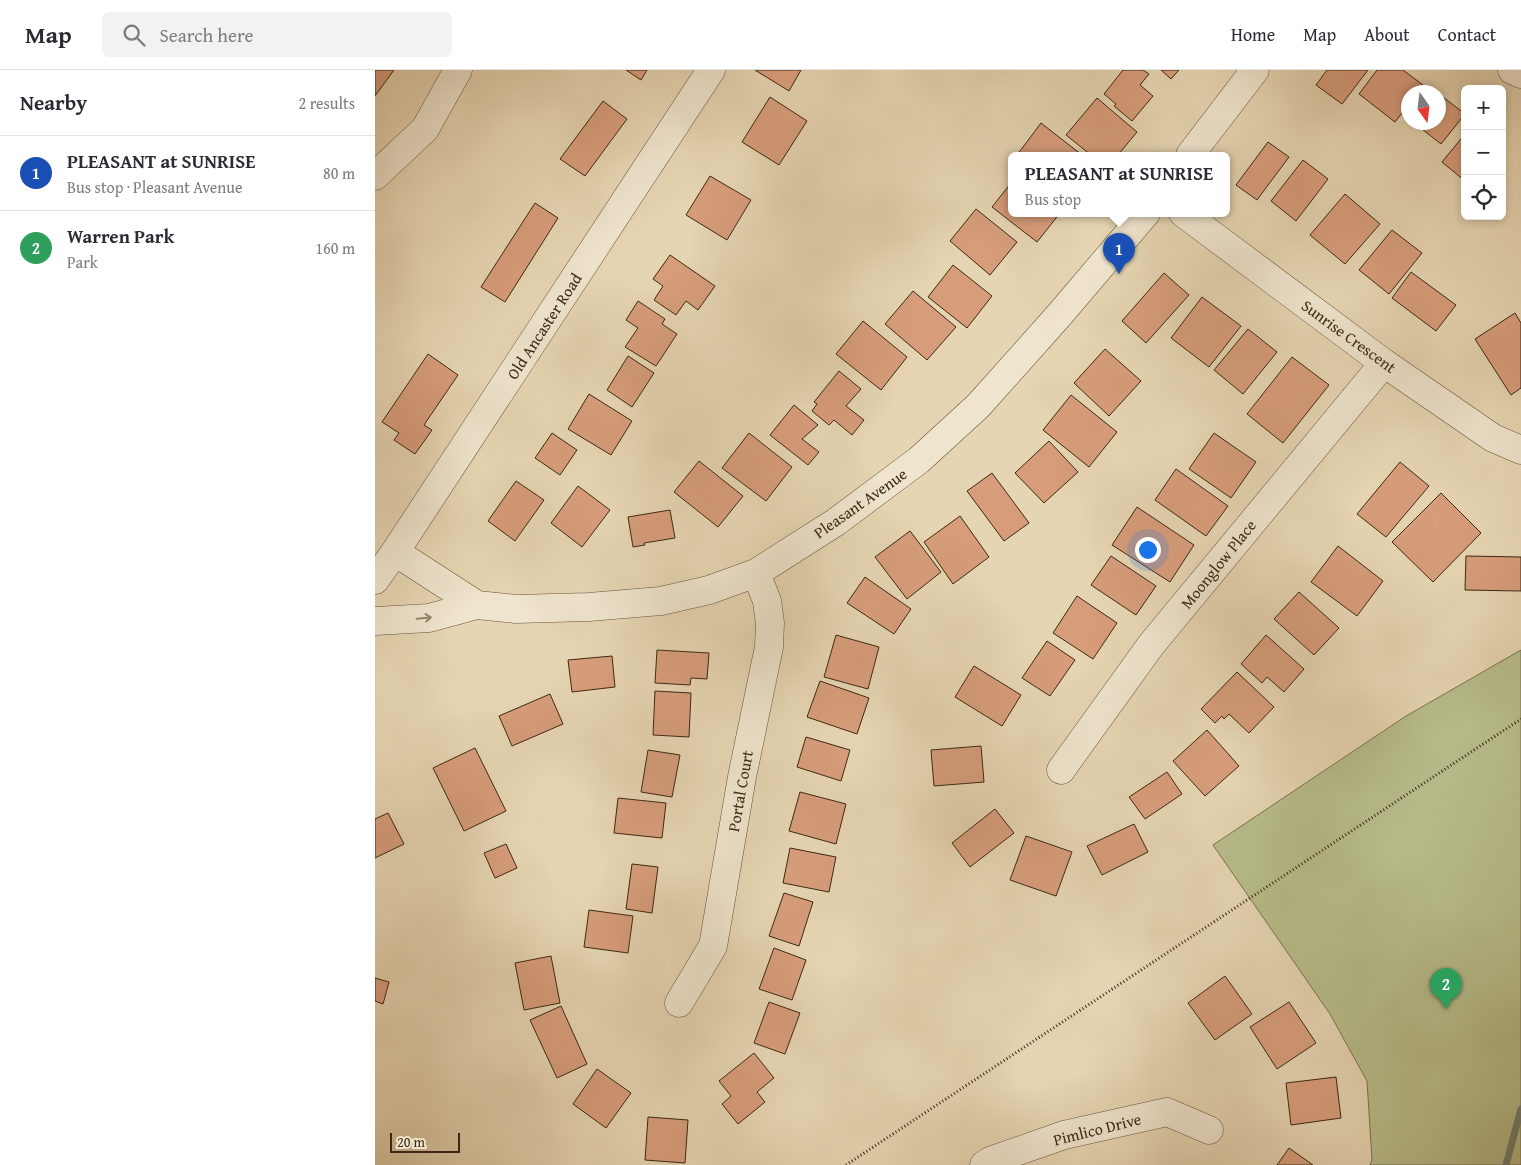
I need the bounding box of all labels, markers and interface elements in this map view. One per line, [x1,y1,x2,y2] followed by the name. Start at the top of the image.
[102,12,452,57] search box
[25,17,72,52] text: Map
[120,21,148,49] icon: search
[160,21,253,49] text: Search here
[1231,21,1275,48] text: Home
[1303,21,1336,48] text: Map
[1364,21,1410,48] text: About
[1438,21,1496,48] text: Contact
[1401,85,1446,130] north arrow
[1461,85,1506,220] map controls
[1461,85,1506,130] button: +
[20,87,87,118] text: Nearby
[298,91,355,115] text: 2 results
[1461,130,1506,175] button: −
[67,147,255,175] text: PLEASANT at SUNRISE
[1008,152,1230,217] popup
[1025,159,1213,187] text: PLEASANT at SUNRISE
[32,161,40,185] text: 1
[323,161,355,185] text: 80 m
[67,175,243,199] text: Bus stop · Pleasant Avenue
[1461,175,1506,220] button: locate
[1025,187,1081,211] text: Bus stop
[67,222,174,250] text: Warren Park
[1103,233,1135,274] pin: 1
[32,236,40,260] text: 2
[315,236,355,260] text: 160 m
[67,250,98,274] text: Park
[501,268,588,384] street label: Old Ancaster Road
[1297,293,1402,379] street label: Sunrise Crescent
[808,462,912,544] street label: Pleasant Avenue
[1174,514,1262,614] street label: Moonglow Place
[1135,537,1161,563] your location
[415,613,431,622] one-way arrow
[721,748,759,834] street label: Portal Court
[1430,968,1462,1009] pin: 2
[1051,1106,1143,1152] street label: Pimlico Drive
[390,1130,460,1153] scale bar
[397,1132,425,1152] text: 20 m

